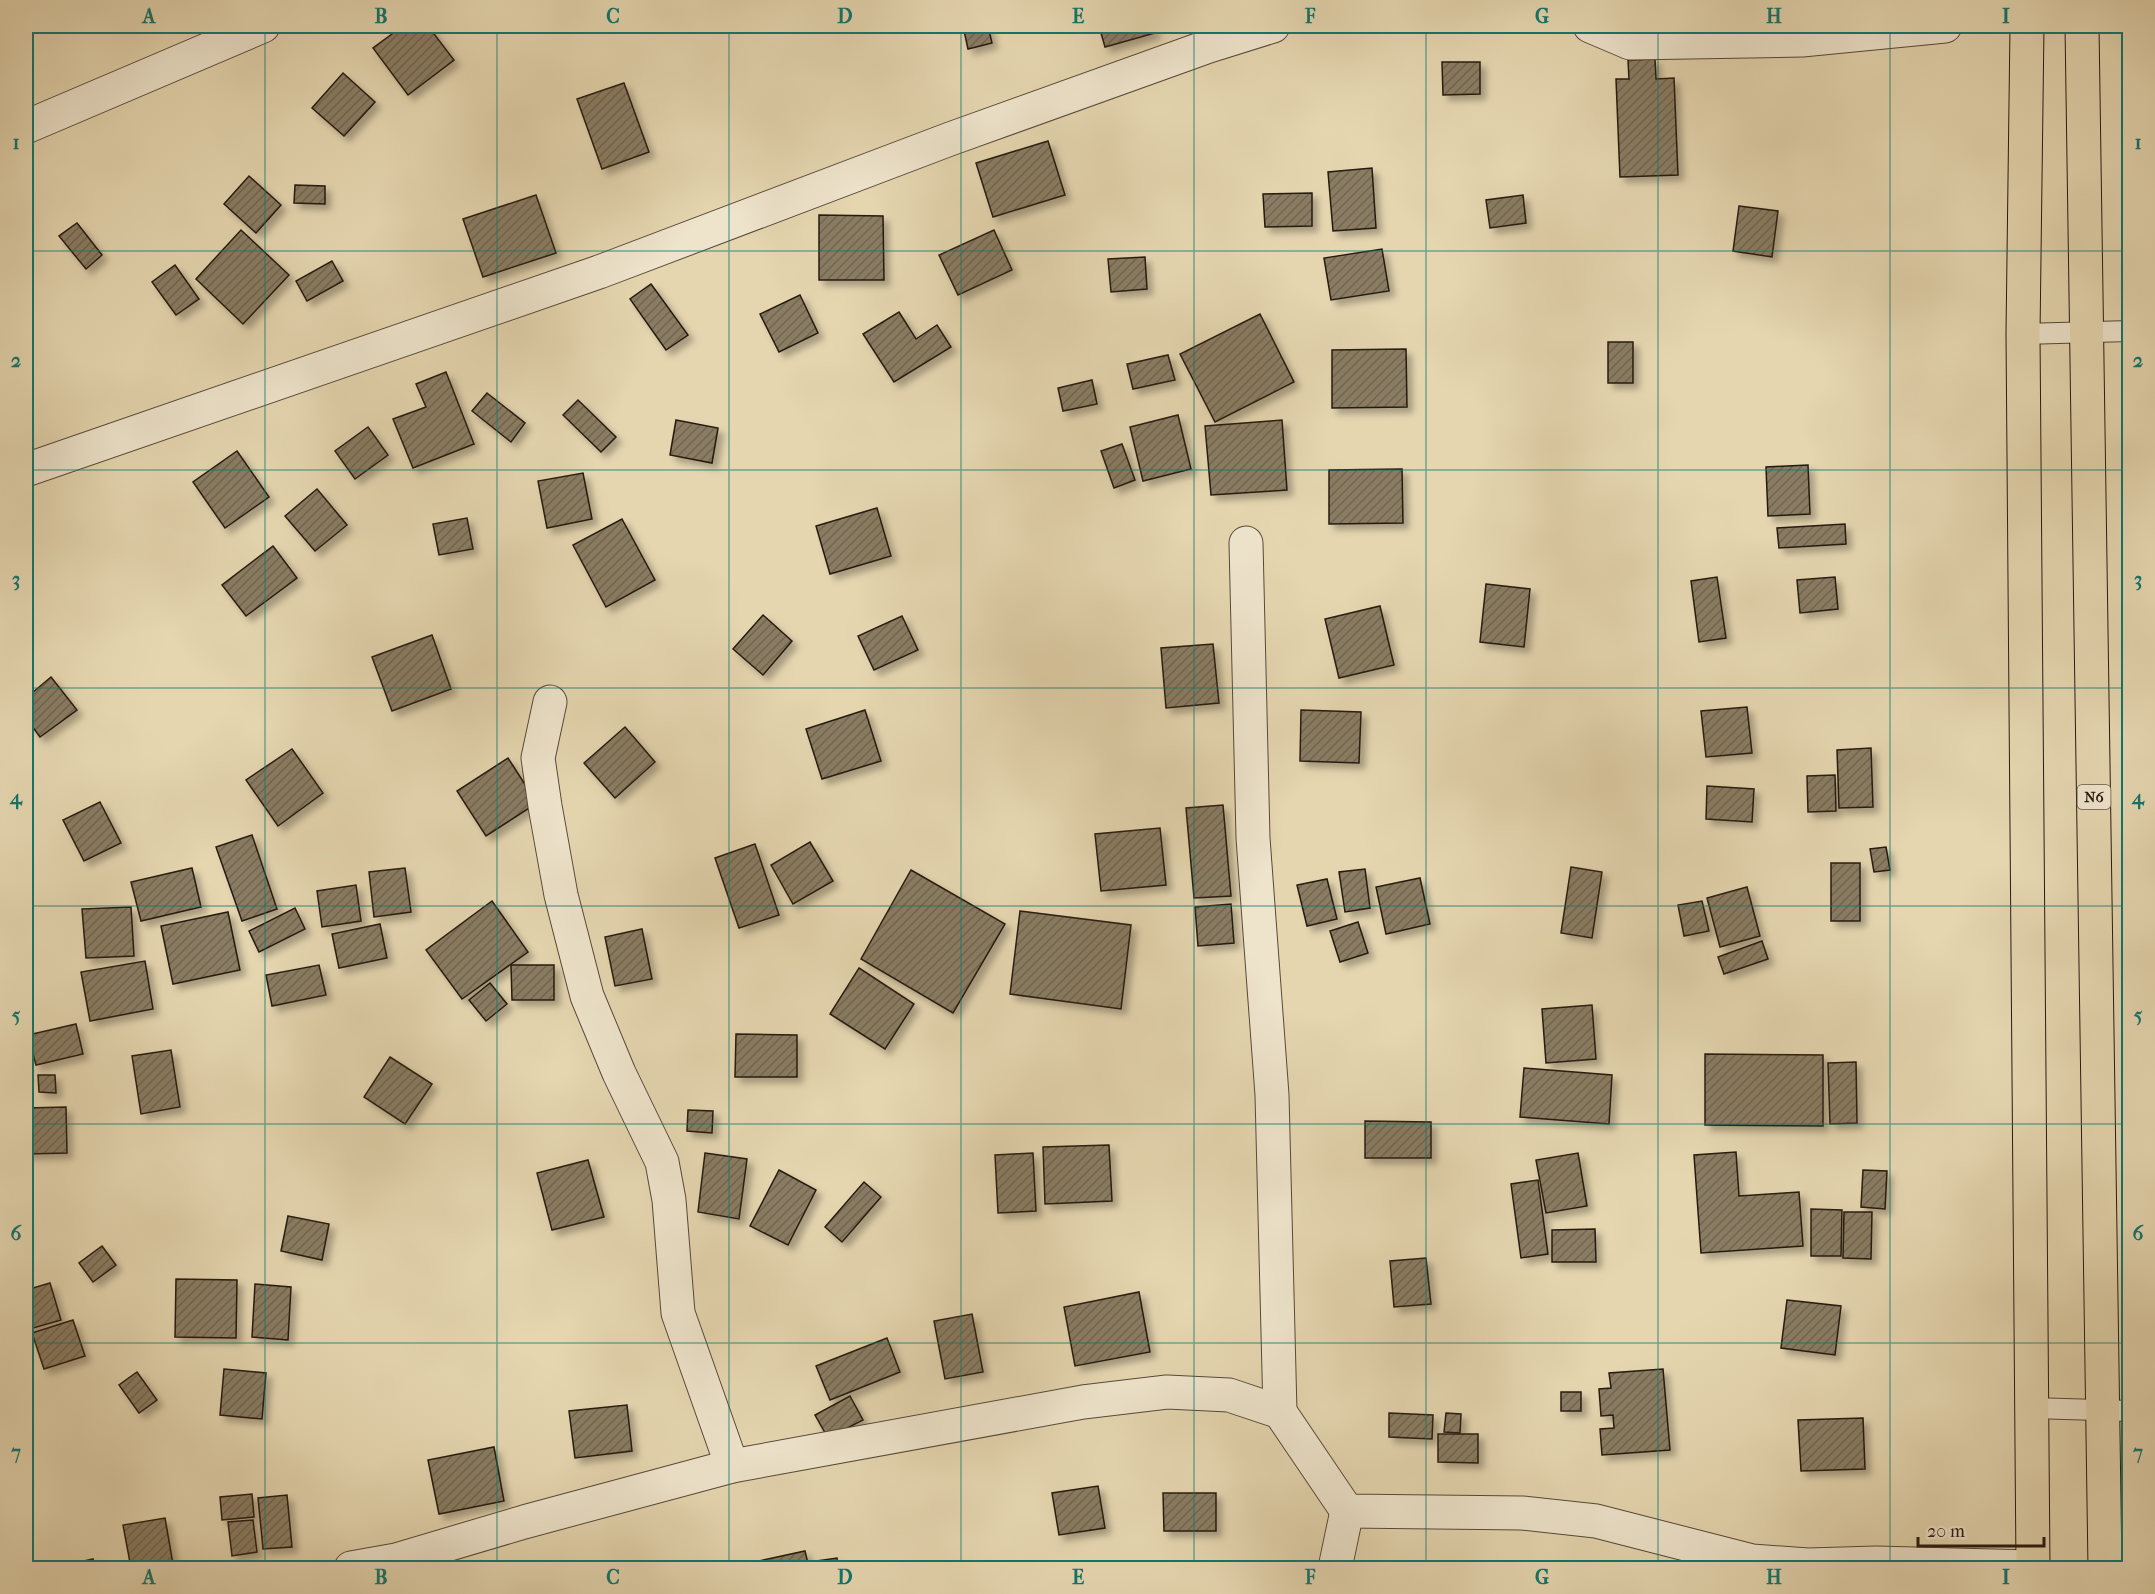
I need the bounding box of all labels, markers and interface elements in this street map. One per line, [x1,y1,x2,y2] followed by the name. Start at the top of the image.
[141,5,157,28] text: A
[374,5,388,28] text: B
[606,5,620,28] text: C
[837,5,853,28] text: D
[1072,5,1084,28] text: E
[1304,5,1316,28] text: F
[1535,5,1549,28] text: G
[1766,5,1782,28] text: H
[2002,5,2010,28] text: I
[12,131,20,154] text: 1
[2134,131,2142,154] text: 1
[11,349,21,372] text: 2
[2133,349,2143,372] text: 2
[12,568,20,591] text: 3
[2134,568,2142,591] text: 3
[2078,785,2110,809] road number: N6
[9,786,23,810] text: 4
[2131,786,2145,810] text: 4
[12,1004,21,1027] text: 5
[2134,1004,2143,1027] text: 5
[11,1222,23,1245] text: 6
[2133,1222,2145,1245] text: 6
[10,1441,21,1464] text: 7
[2132,1441,2143,1464] text: 7
[1918,1510,2044,1548] scale bar
[1927,1521,1965,1542] text: 20 m
[141,1566,157,1589] text: A
[374,1566,388,1589] text: B
[606,1566,620,1589] text: C
[837,1566,853,1589] text: D
[1072,1566,1084,1589] text: E
[1304,1566,1316,1589] text: F
[1535,1566,1549,1589] text: G
[1766,1566,1782,1589] text: H
[2002,1566,2010,1589] text: I

